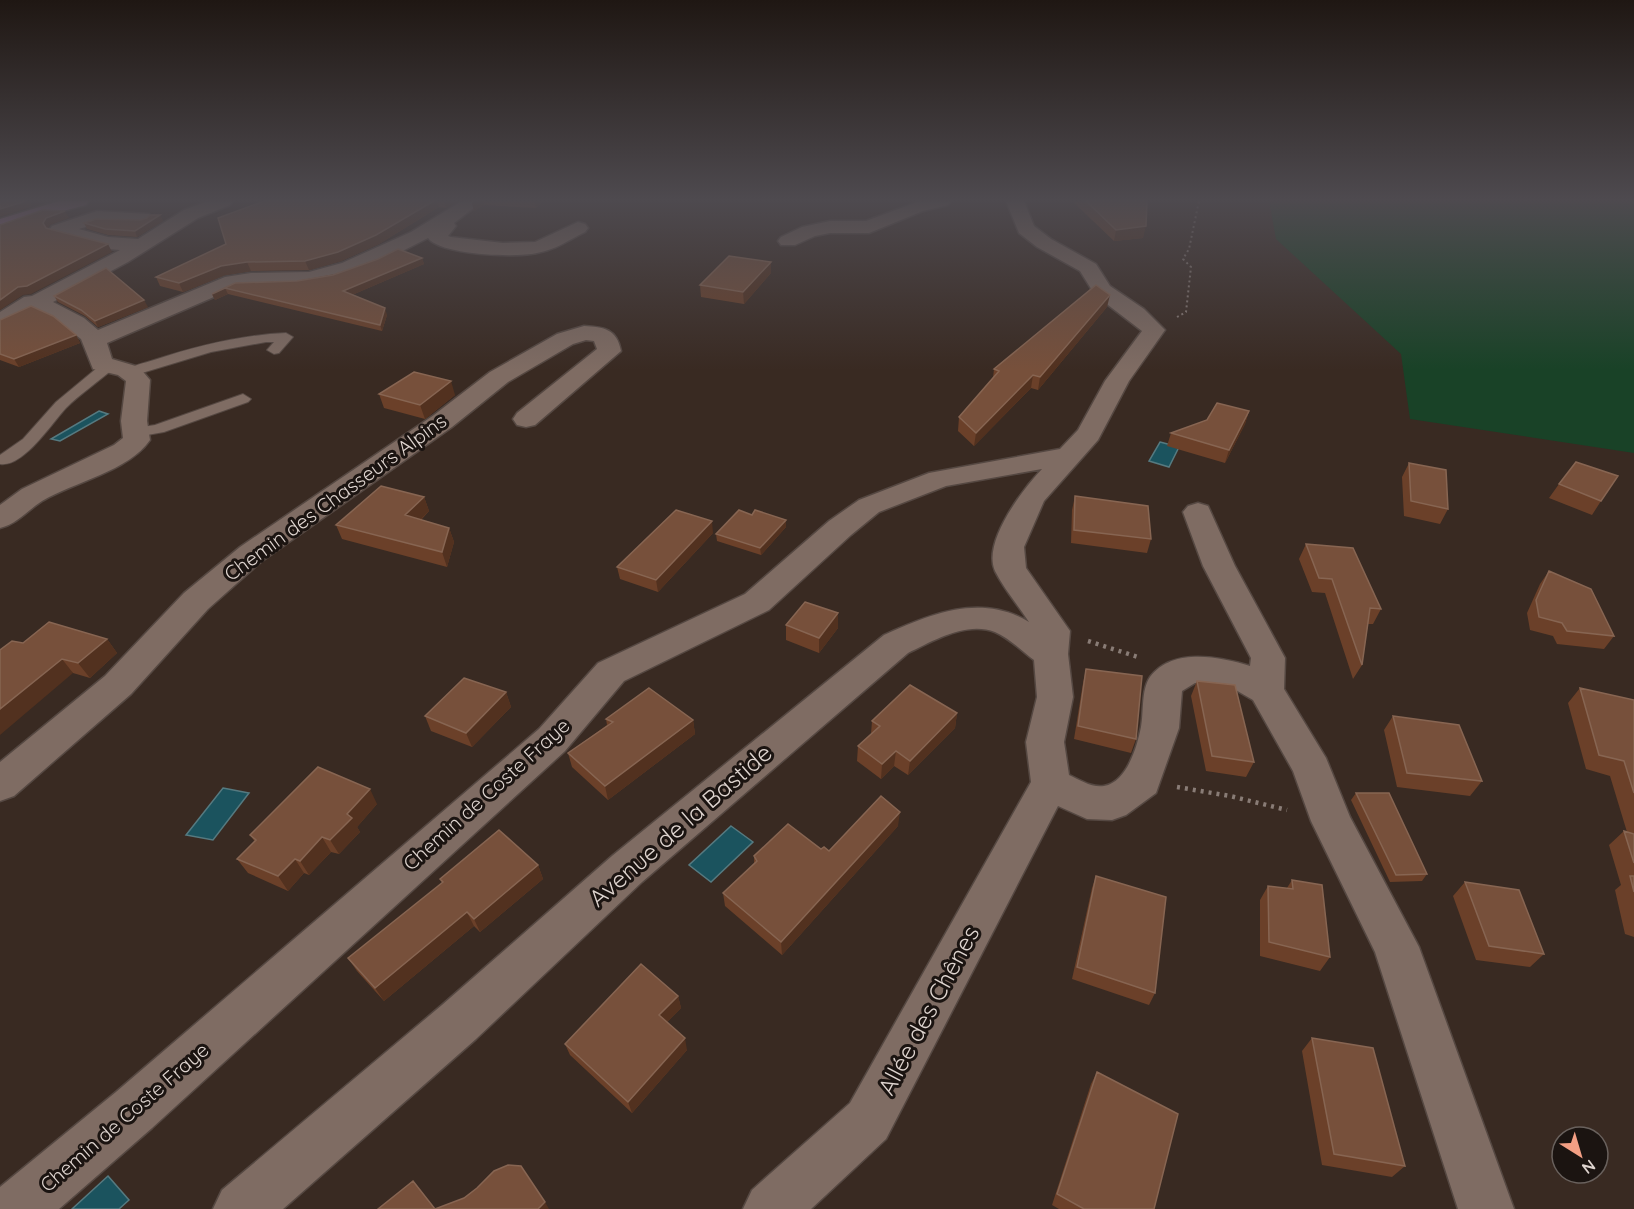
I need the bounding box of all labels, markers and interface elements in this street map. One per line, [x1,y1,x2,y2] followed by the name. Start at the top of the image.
[219,408,451,586] street label: Chemin des Chasseurs Alpins
[398,713,574,875] street label: Chemin de Coste Fraye
[582,737,778,913] street label: Avenue de la Bastide
[871,920,985,1100] street label: Allée des Chênes
[35,1037,213,1197] street label: Chemin de Coste Fraye
[1550,1125,1610,1185] north arrow
[1578,1155,1600,1179] text: N

